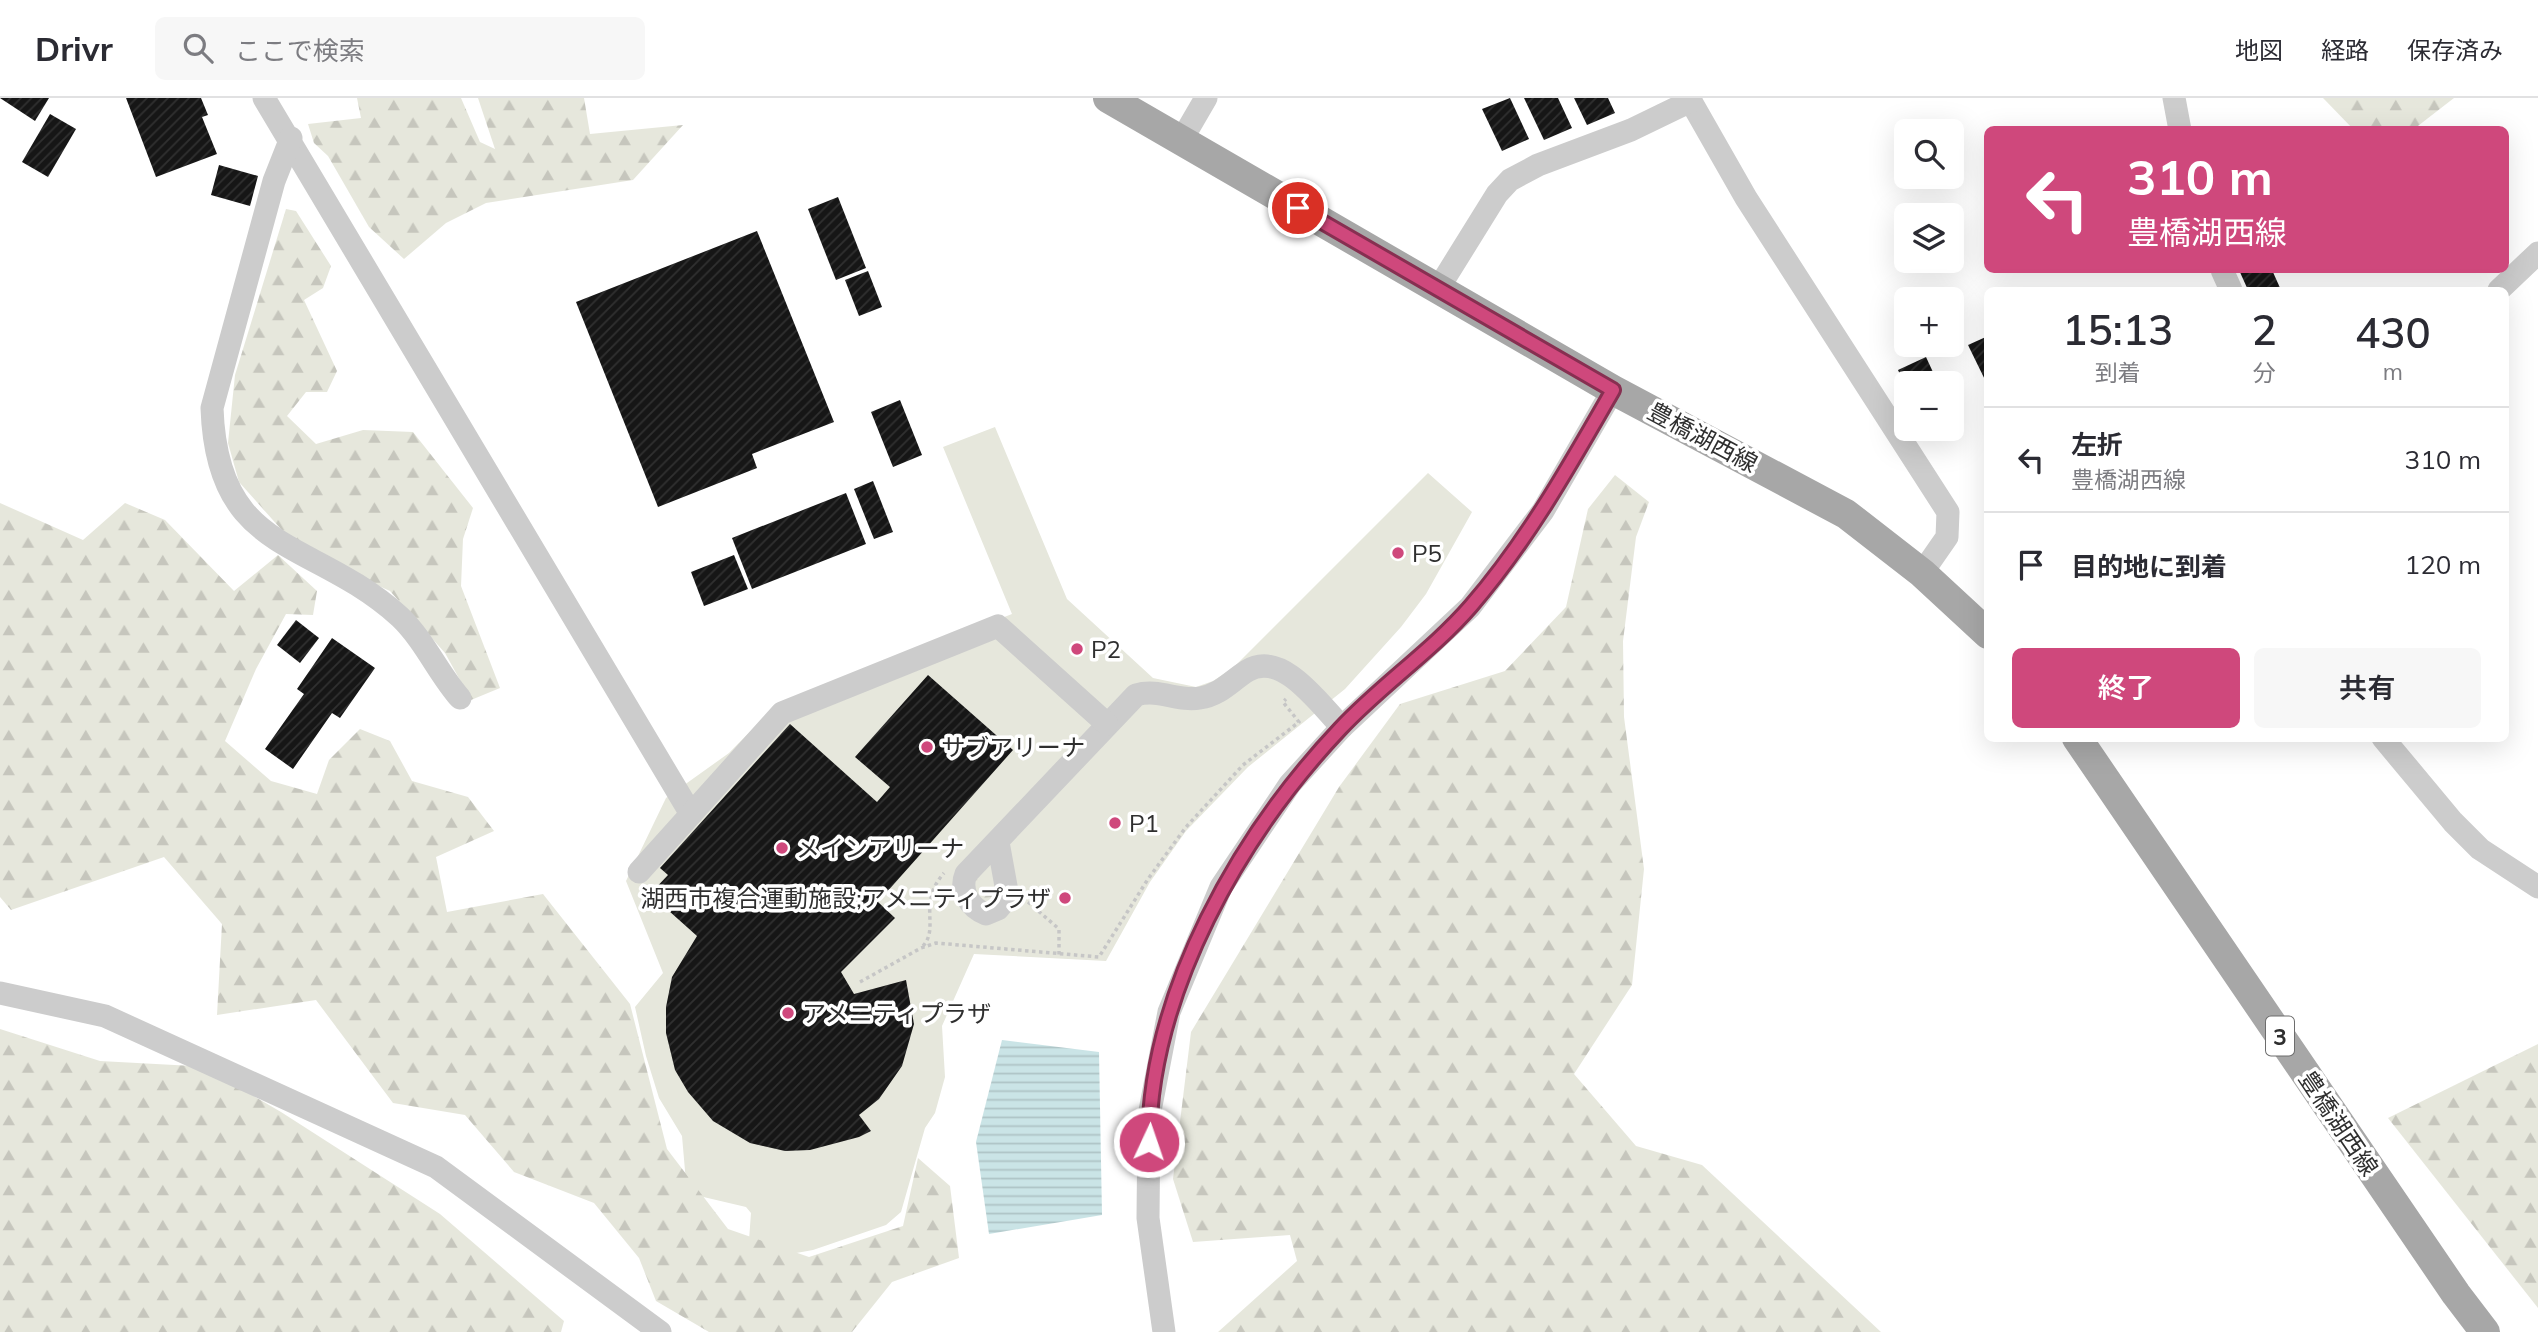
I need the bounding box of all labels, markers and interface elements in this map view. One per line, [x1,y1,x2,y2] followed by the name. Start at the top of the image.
[155,17,645,80] search box
[35,28,113,69] text: Drivr
[179,29,217,67] icon: search
[235,34,365,67] text: ここで検索
[2235,35,2283,65] text: 地図
[2321,35,2369,65] text: 経路
[2407,35,2503,65] text: 保存済み
[1894,119,1964,441] map controls
[1894,119,1964,189] button: search
[2127,146,2273,207] text: 310 m
[2012,154,2103,245] icon: left
[1268,178,1328,238] pin
[1279,189,1317,227] icon: arrive
[1894,203,1964,273] button: layers
[2127,212,2287,252] text: 豊橋湖西線
[1894,287,1964,357] button: +
[2062,303,2173,356] text: 15:13
[2251,303,2277,356] text: 2
[2355,306,2431,359] text: 430
[2383,357,2403,386] text: m
[2095,358,2141,387] text: 到着
[2253,358,2276,387] text: 分
[1894,371,1964,441] button: −
[1643,396,1763,478] street label: 豊橋湖西線
[2071,428,2123,461] text: 左折
[2012,441,2050,479] icon: left
[2405,443,2481,476] text: 310 m
[2071,465,2186,494] text: 豊橋湖西線
[1412,538,1442,568] place label: P5
[1390,545,1406,561] marker: P5
[2012,546,2050,584] icon: arrive
[2405,548,2481,581] text: 120 m
[2071,550,2227,583] text: 目的地に到着
[1091,634,1121,664] place label: P2
[1069,641,1085,657] marker: P2
[2012,648,2240,728] button: 終了
[2254,648,2481,728] button: 共有
[941,732,1085,762] place label: サブアリーナ
[919,739,935,755] marker: サブアリーナ
[1129,808,1159,838] place label: P1
[1107,815,1123,831] marker: P1
[796,833,964,863] place label: メインアリーナ
[774,840,790,856] marker: メインアリーナ
[640,883,1051,913] place label: 湖西市複合運動施設;アメニティプラザ
[1057,890,1073,906] marker: 湖西市複合運動施設;アメニティプラザ
[802,998,991,1028] place label: アメニティプラザ
[780,1005,796,1021] marker: アメニティプラザ
[2266,1016,2294,1056] road number: 3
[2293,1065,2385,1181] street label: 豊橋湖西線
[1112,1105,1186,1179] position arrow

